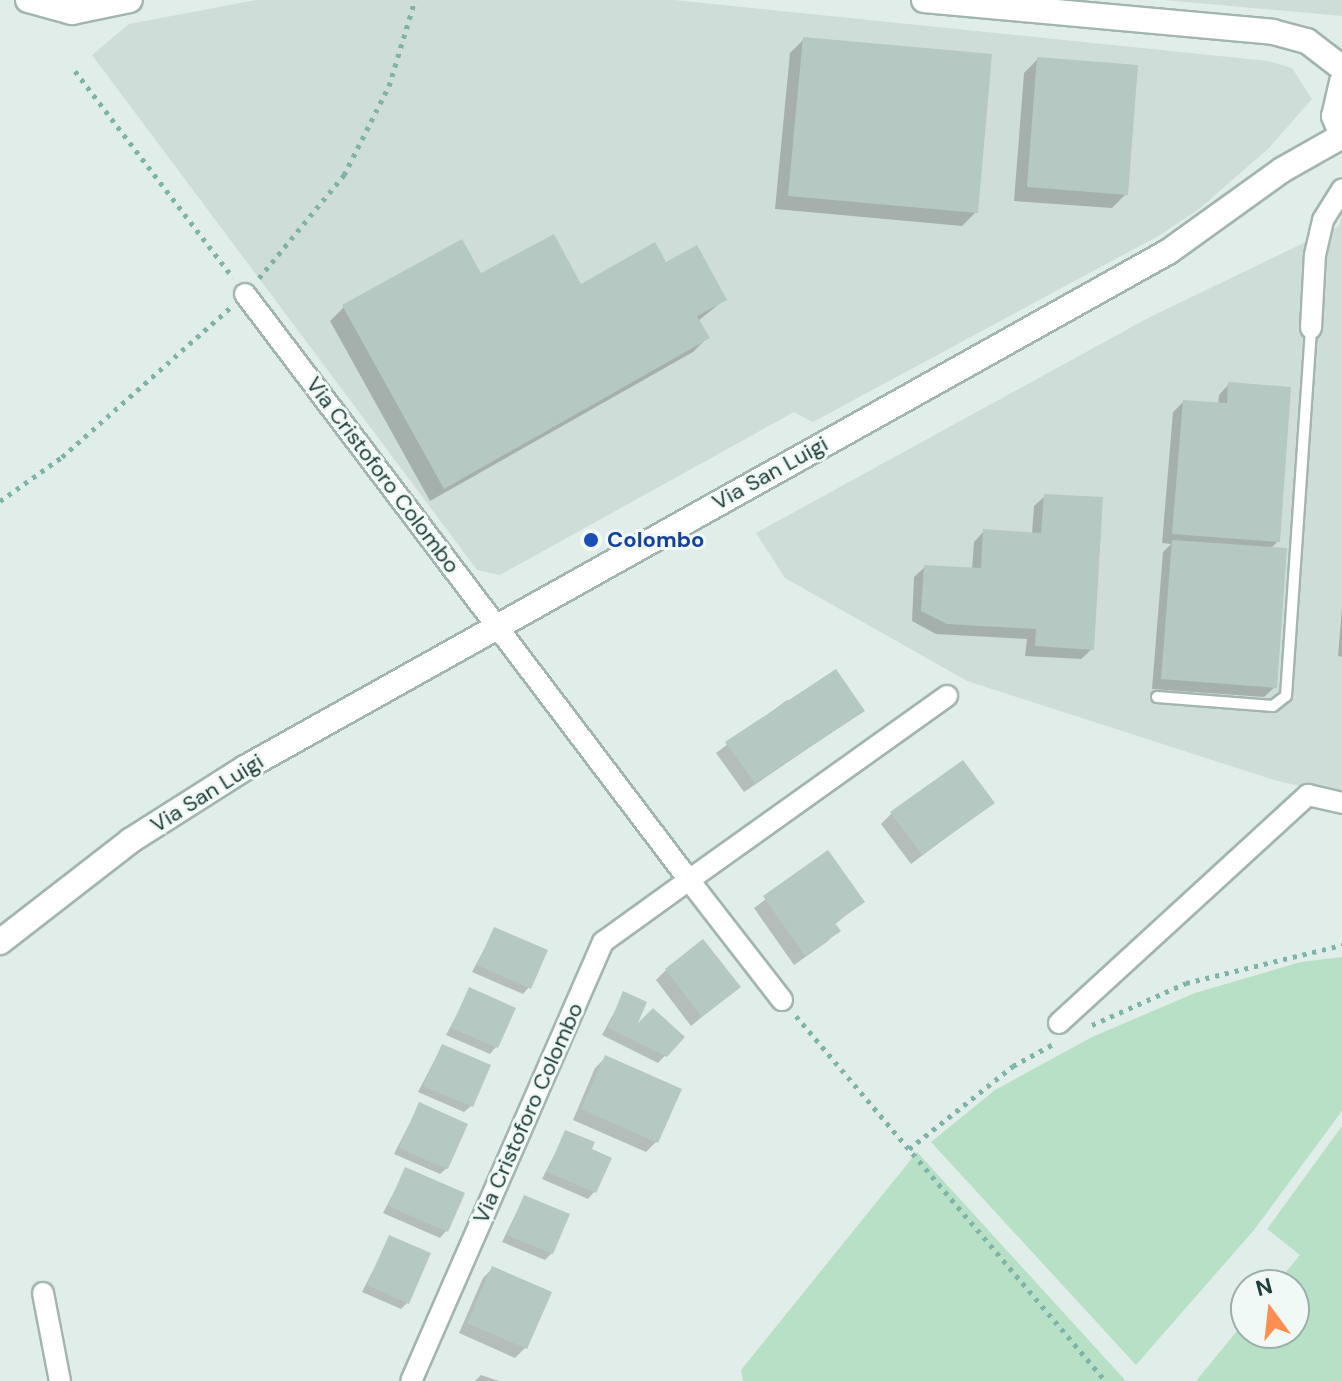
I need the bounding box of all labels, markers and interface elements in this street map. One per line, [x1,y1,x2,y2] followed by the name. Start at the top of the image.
[301,372,465,578] street label: Via Cristoforo Colombo
[708,430,832,516] street label: Via San Luigi
[607,527,704,553] place label: Colombo
[582,531,600,549] marker: Colombo
[146,748,268,838] street label: Via San Luigi
[467,999,589,1227] street label: Via Cristoforo Colombo
[1230,1269,1310,1349] north arrow
[1253,1271,1276,1303] text: N

